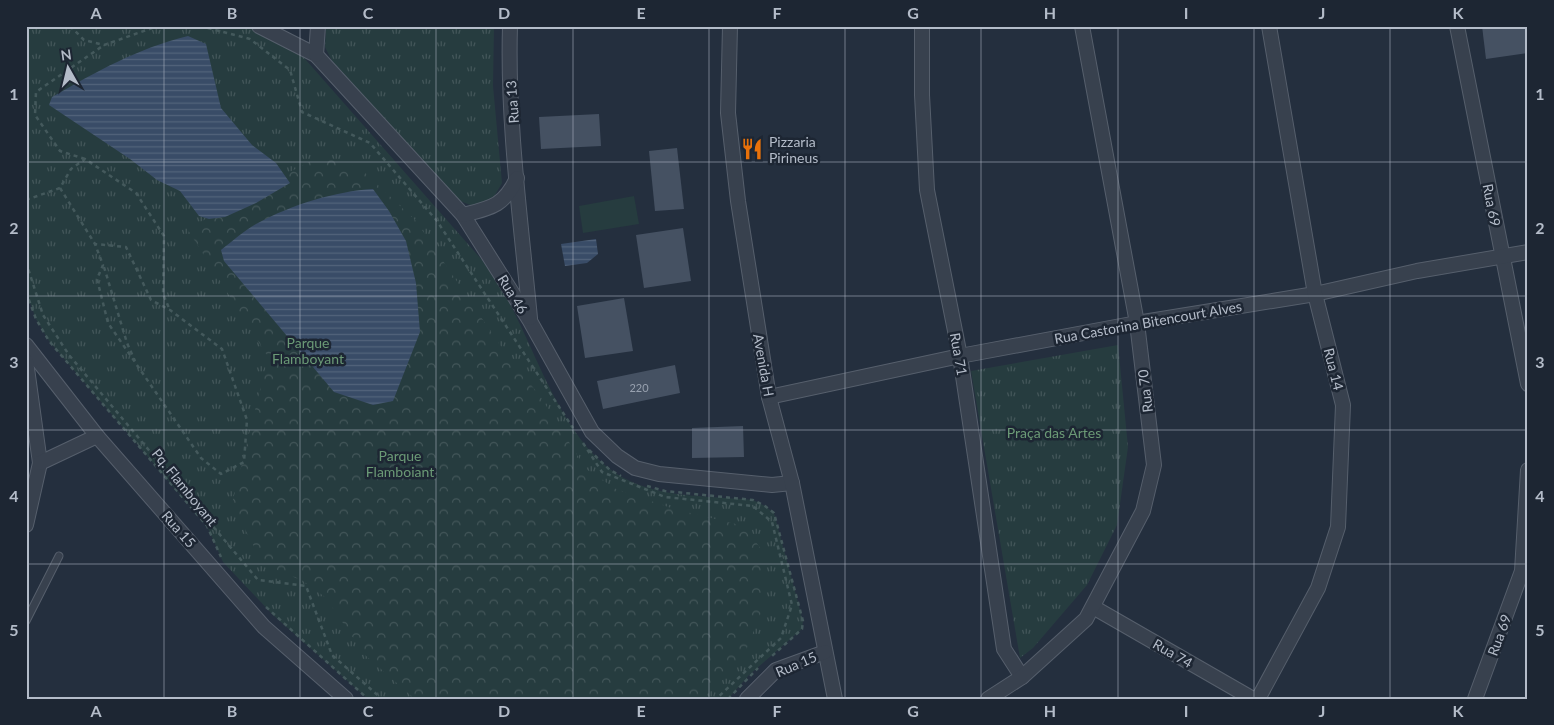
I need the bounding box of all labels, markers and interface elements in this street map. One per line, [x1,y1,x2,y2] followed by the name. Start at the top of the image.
[89,3,102,22] text: A
[227,3,237,22] text: B
[363,3,374,22] text: C
[498,3,510,22] text: D
[636,3,646,22] text: E
[772,3,782,22] text: F
[907,3,919,22] text: G
[1044,3,1056,22] text: H
[1184,3,1188,22] text: I
[1319,3,1325,22] text: J
[1453,3,1465,22] text: K
[42,42,92,92] north arrow
[60,45,73,64] text: N
[502,80,522,124] street label: Rua 13
[9,84,19,103] text: 1
[1535,84,1545,103] text: 1
[769,133,818,166] place label: Pizzaria Pirineus
[739,136,765,162] restaurant icon: Pizzaria Pirineus
[1480,182,1504,228] street label: Rua 69
[9,218,19,237] text: 2
[1535,218,1545,237] text: 2
[494,271,532,317] street label: Rua 46
[1053,297,1243,347] street label: Rua Castorina Bitencourt Alves
[947,331,971,377] street label: Rua 71
[750,332,778,398] street label: Avenida H
[272,334,344,367] park label: Parque Flamboyant
[1321,346,1347,392] street label: Rua 14
[9,352,19,371] text: 3
[1535,352,1545,371] text: 3
[1134,369,1156,413] street label: Rua 70
[629,381,649,394] house number: 220
[1007,424,1101,441] park label: Praça das Artes
[149,445,221,529] street label: Pq. Flamboyant
[366,447,434,480] park label: Parque Flamboiant
[9,486,19,505] text: 4
[1535,486,1545,505] text: 4
[158,507,200,551] street label: Rua 15
[1484,612,1514,658] street label: Rua 69
[9,620,19,639] text: 5
[1535,620,1545,639] text: 5
[1150,635,1196,671] street label: Rua 74
[773,648,819,680] street label: Rua 15
[89,701,102,720] text: A
[227,701,237,720] text: B
[363,701,374,720] text: C
[498,701,510,720] text: D
[636,701,646,720] text: E
[772,701,782,720] text: F
[907,701,919,720] text: G
[1044,701,1056,720] text: H
[1184,701,1188,720] text: I
[1319,701,1325,720] text: J
[1453,701,1465,720] text: K

